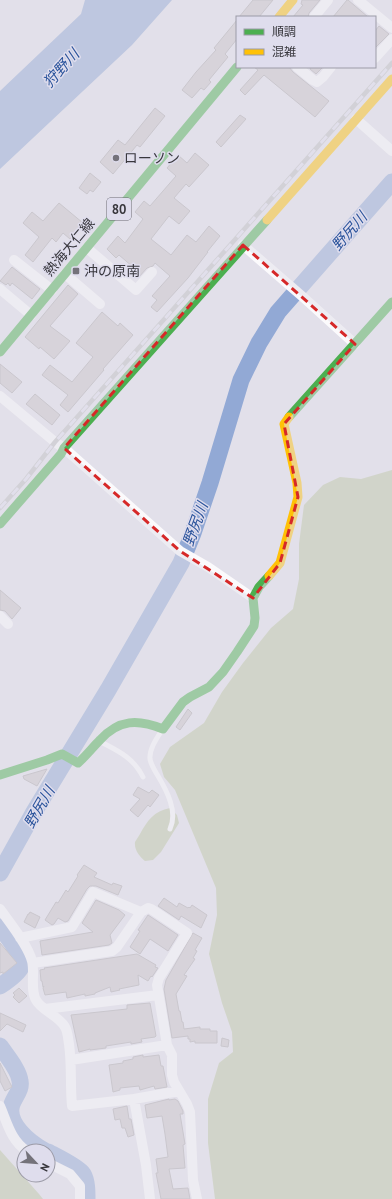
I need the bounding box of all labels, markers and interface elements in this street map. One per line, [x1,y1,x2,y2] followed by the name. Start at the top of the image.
[236,16,376,68] legend
[272,24,296,39] text: 順調
[39,43,84,91] water label: 狩野川
[272,44,296,59] text: 混雑
[124,149,180,167] place label: ローソン
[111,153,121,163] marker: ローソン
[107,198,131,220] road number: 80
[327,206,372,254] water label: 野尻川
[40,214,98,280] street label: 熱海大仁線
[84,262,140,280] place label: 沖の原南
[71,266,81,276] marker: 沖の原南
[178,498,212,548] water label: 野尻川
[20,781,59,831] water label: 野尻川
[16,1143,56,1183] north arrow
[37,1161,53,1174] text: N

